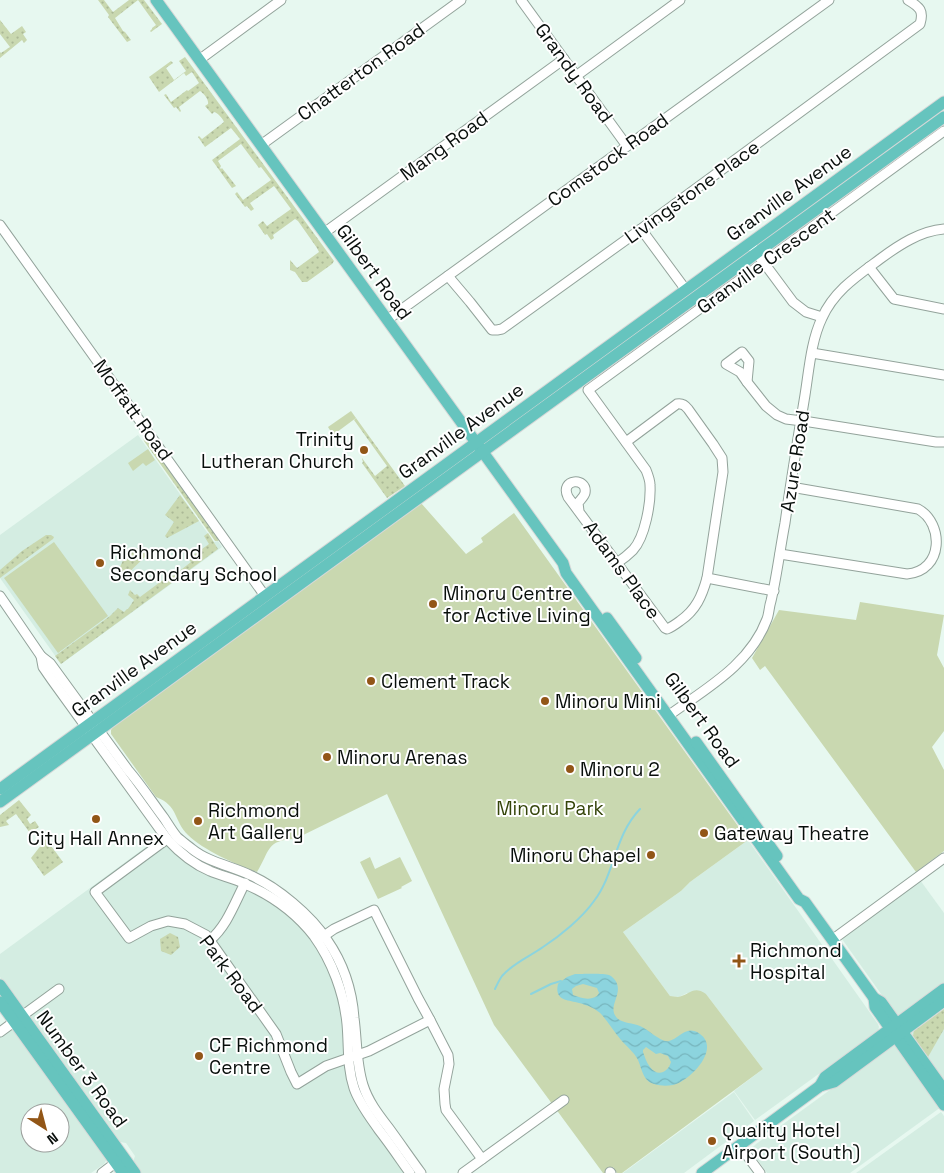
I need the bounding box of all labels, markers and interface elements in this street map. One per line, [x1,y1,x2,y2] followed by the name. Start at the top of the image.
[292,17,430,127] street label: Chatterton Road
[529,18,619,128] street label: Grandy Road
[395,106,493,186] street label: Mang Road
[543,108,673,212] street label: Comstock Road
[620,135,764,249] street label: Livingstone Place
[721,139,857,247] street label: Granville Avenue
[692,202,840,320] street label: Granville Crescent
[331,219,417,325] street label: Gilbert Road
[88,354,178,466] street label: Moffatt Road
[393,377,529,485] street label: Granville Avenue
[775,408,815,514] street label: Azure Road
[201,427,354,474] place label: Trinity Lutheran Church
[358,444,370,456] marker: Trinity Lutheran Church
[578,516,666,624] street label: Adams Place
[110,540,277,587] place label: Richmond Secondary School
[94,557,106,569] marker: Richmond Secondary School
[443,581,591,628] place label: Minoru Centre for Active Living
[427,598,439,610] marker: Minoru Centre for Active Living
[66,615,202,723] street label: Granville Avenue
[659,667,745,773] street label: Gilbert Road
[381,669,510,694] place label: Clement Track
[365,675,377,687] marker: Clement Track
[555,689,661,714] place label: Minoru Mini
[539,695,551,707] marker: Minoru Mini
[337,745,467,770] place label: Minoru Arenas
[321,751,333,763] marker: Minoru Arenas
[580,757,660,782] place label: Minoru 2
[564,763,576,775] marker: Minoru 2
[496,796,604,821] park label: Minoru Park
[208,798,304,845] place label: Richmond Art Gallery
[90,813,102,825] marker: City Hall Annex
[192,815,204,827] marker: Richmond Art Gallery
[714,821,869,846] place label: Gateway Theatre
[28,826,164,851] place label: City Hall Annex
[698,827,710,839] marker: Gateway Theatre
[510,843,641,868] place label: Minoru Chapel
[645,849,657,861] marker: Minoru Chapel
[194,930,268,1018] street label: Park Road
[750,938,842,985] place label: Richmond Hospital
[732,954,746,968] marker: Richmond Hospital
[31,1005,133,1133] street label: Number 3 Road
[209,1033,328,1080] place label: CF Richmond Centre
[193,1050,205,1062] marker: CF Richmond Centre
[20,1103,70,1153] north arrow
[722,1118,860,1165] place label: Quality Hotel Airport (South)
[44,1128,62,1149] text: N
[706,1135,718,1147] marker: Quality Hotel Airport (South)

